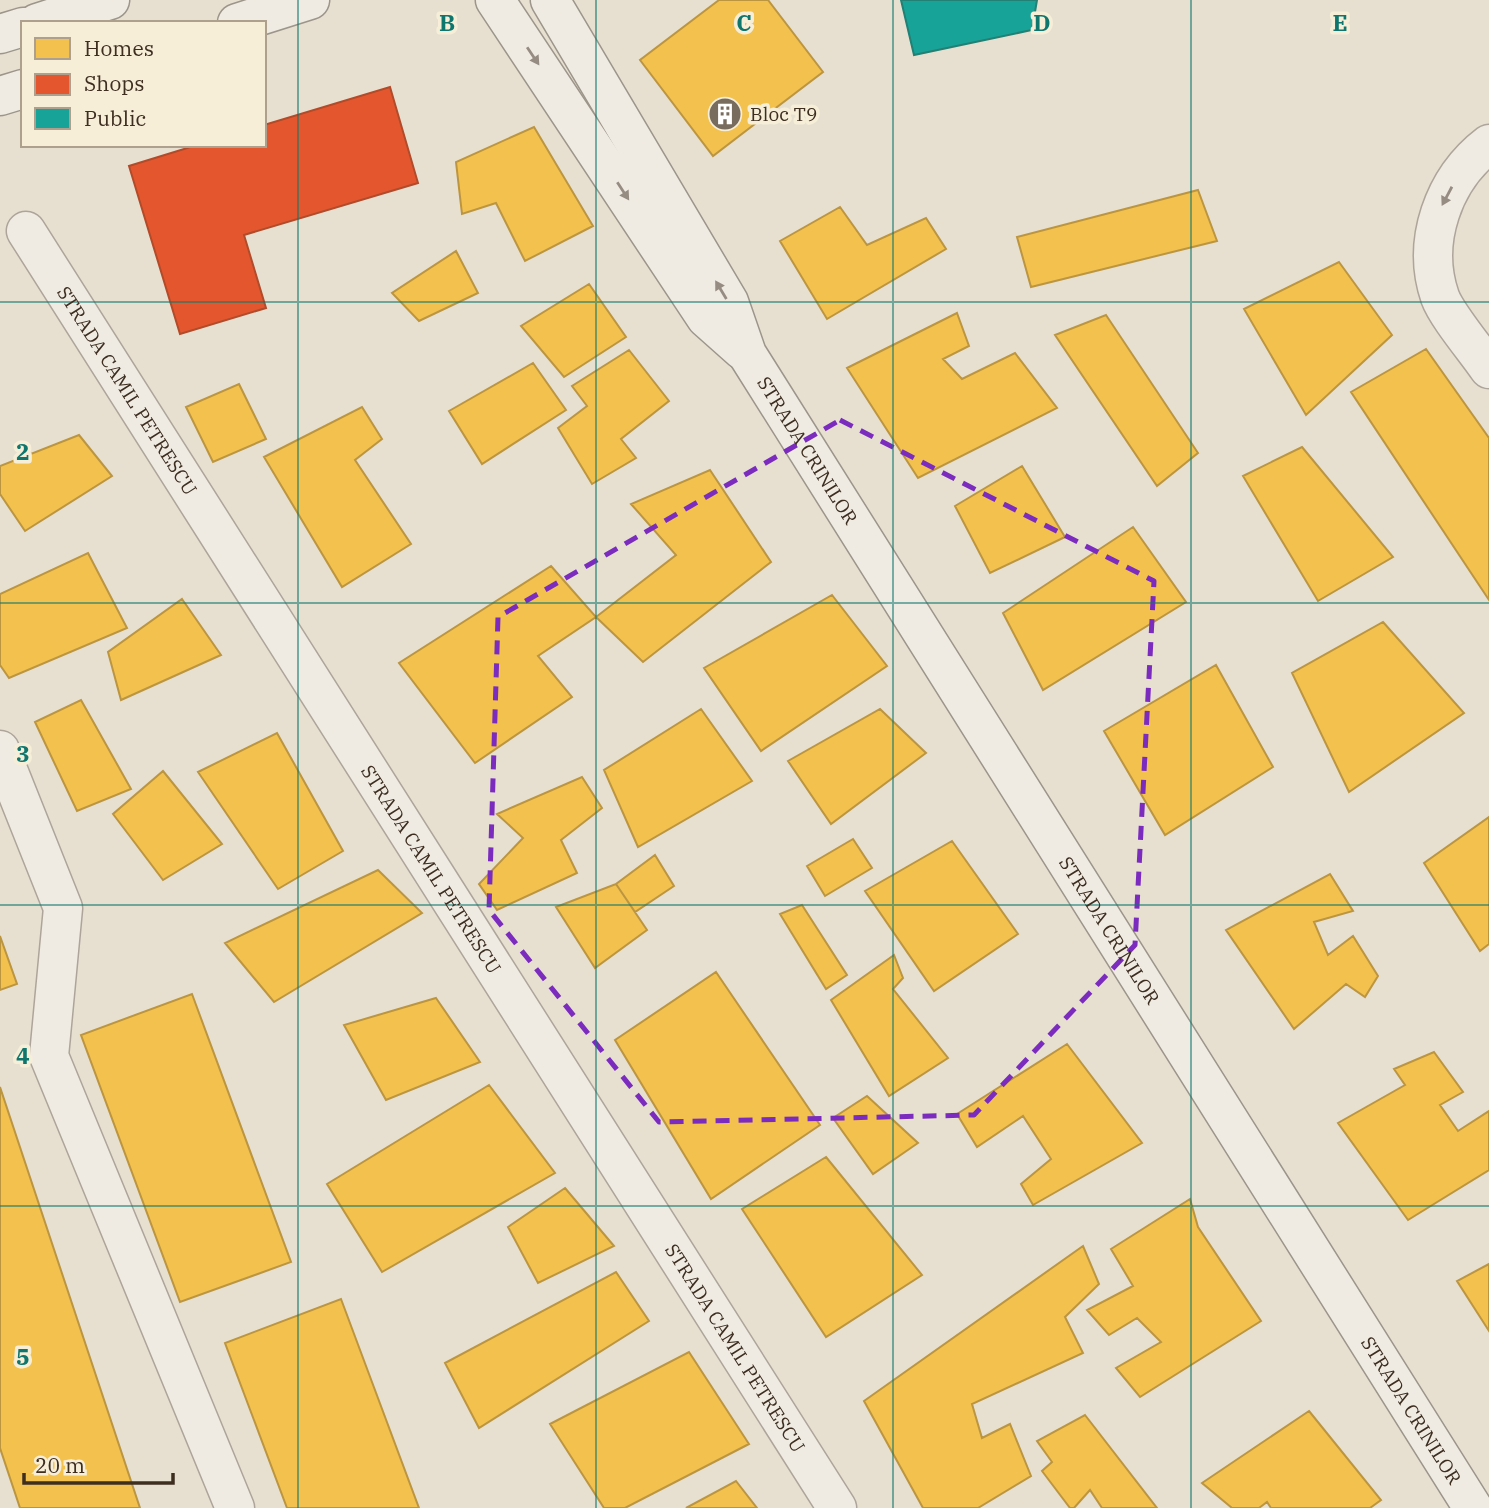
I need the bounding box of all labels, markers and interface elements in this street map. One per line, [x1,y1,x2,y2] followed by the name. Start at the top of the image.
[439,7,455,37] text: B
[736,7,752,37] text: C
[1033,7,1051,37] text: D
[1332,7,1348,37] text: E
[21,21,266,147] legend
[84,34,154,62] text: Homes
[526,47,540,65] one-way arrow
[84,69,144,97] text: Shops
[706,95,744,133] building icon: Bloc T9
[750,102,817,126] place label: Bloc T9
[84,104,146,132] text: Public
[617,181,630,200] one-way arrow
[1441,186,1453,206] one-way arrow
[715,281,728,300] one-way arrow
[52,282,203,499] street label: STRADA CAMIL PETRESCU
[752,372,863,529] street label: STRADA CRINILOR
[16,436,30,466] text: 2
[16,738,30,768] text: 3
[356,760,506,978] street label: STRADA CAMIL PETRESCU
[1054,852,1165,1009] street label: STRADA CRINILOR
[16,1040,30,1070] text: 4
[660,1239,810,1457] street label: STRADA CAMIL PETRESCU
[1356,1332,1467,1489] street label: STRADA CRINILOR
[16,1341,30,1371] text: 5
[24,1442,173,1486] scale bar
[35,1451,85,1479] text: 20 m

